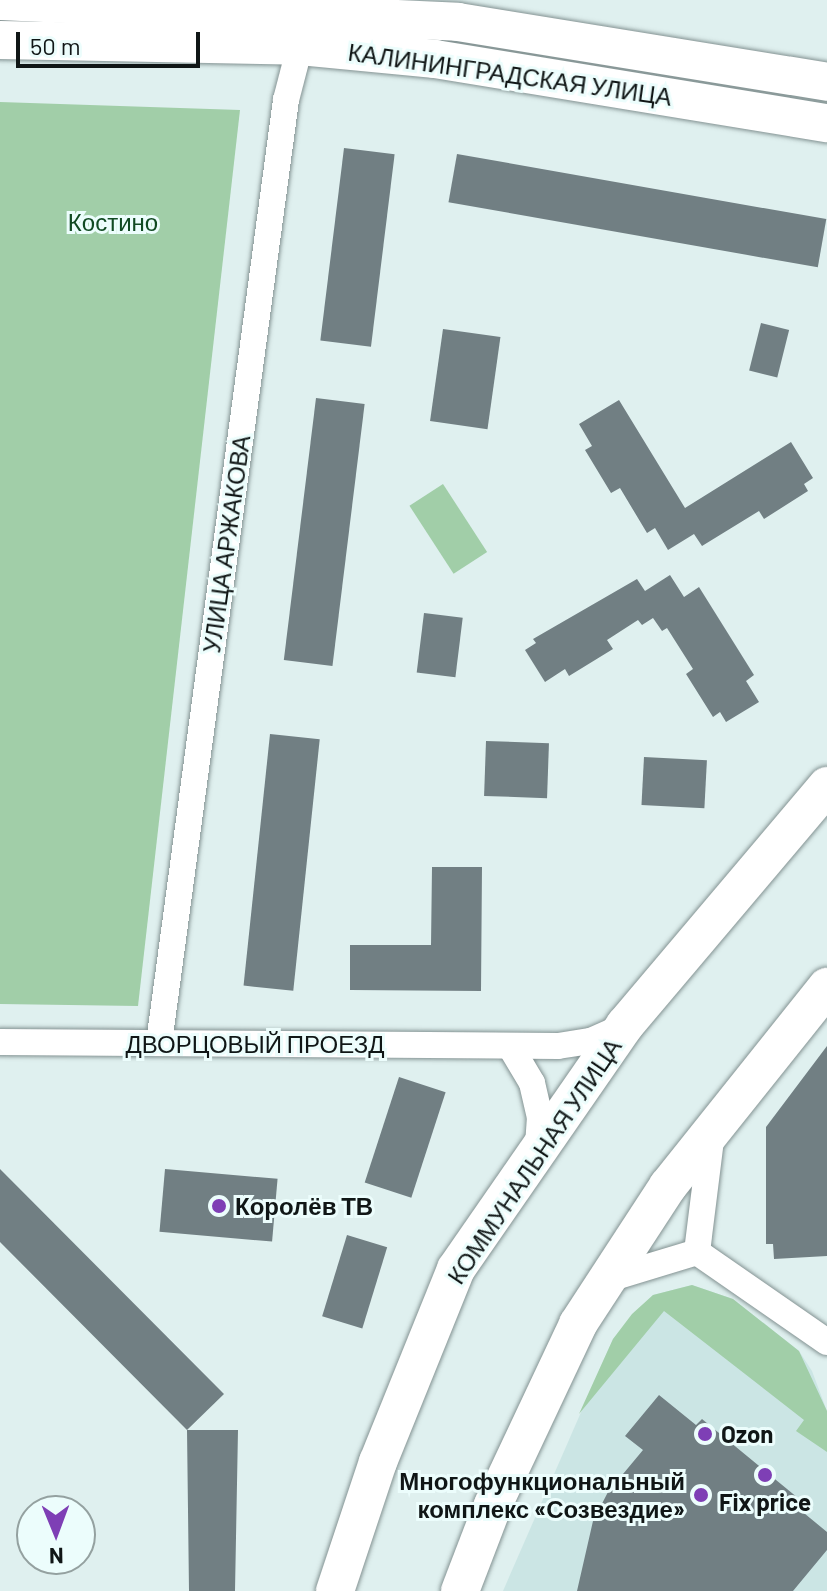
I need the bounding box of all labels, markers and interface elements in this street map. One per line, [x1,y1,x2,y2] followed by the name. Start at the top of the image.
[20,16,204,66] scale bar
[30,31,81,60] text: 50 m
[346,37,674,111] street label: КАЛИНИНГРАДСКАЯ УЛИЦА
[68,208,158,236] park label: Костино
[196,433,256,655] street label: УЛИЦА АРЖАКОВА
[126,1030,384,1058] street label: ДВОРЦОВЫЙ ПРОЕЗД
[441,1033,627,1289] street label: КОММУНАЛЬНАЯ УЛИЦА
[235,1192,373,1220] place label: Королёв ТВ
[210,1197,228,1215] marker: Королёв ТВ
[721,1420,773,1448] place label: Ozon
[696,1425,714,1443] marker: Ozon
[756,1466,774,1484] marker: Fix price
[399,1467,685,1523] place label: Многофункциональный комплекс «Созвездие»
[692,1486,710,1504] marker: Многофункциональный комплекс «Созвездие»
[719,1488,811,1516] place label: Fix price
[16,1495,96,1575] north arrow
[49,1544,64,1570] text: N

